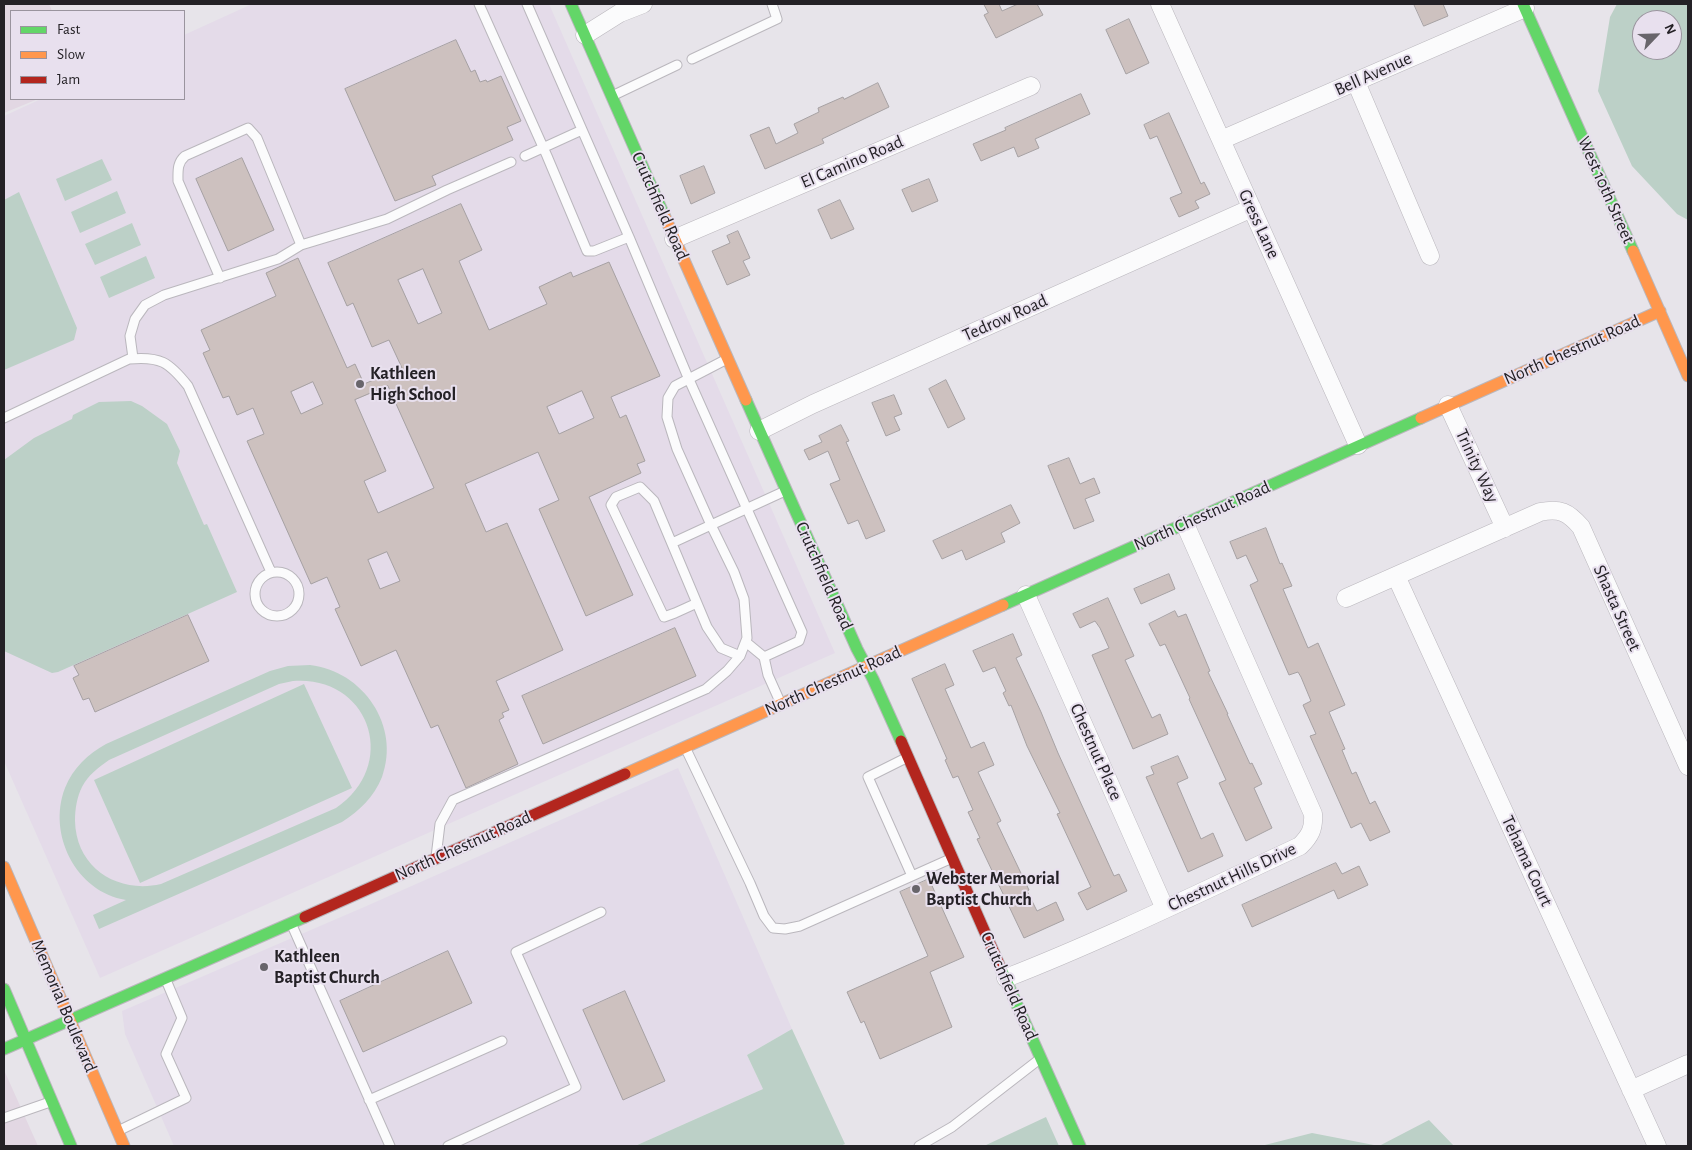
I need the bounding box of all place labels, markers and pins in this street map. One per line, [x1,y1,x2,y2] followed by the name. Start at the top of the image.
[370,363,456,406] place label: Kathleen High School
[354,378,366,390] marker: Kathleen High School
[926,868,1060,911] place label: Webster Memorial Baptist Church
[910,883,922,895] marker: Webster Memorial Baptist Church
[274,946,380,989] place label: Kathleen Baptist Church
[258,961,270,973] marker: Kathleen Baptist Church

